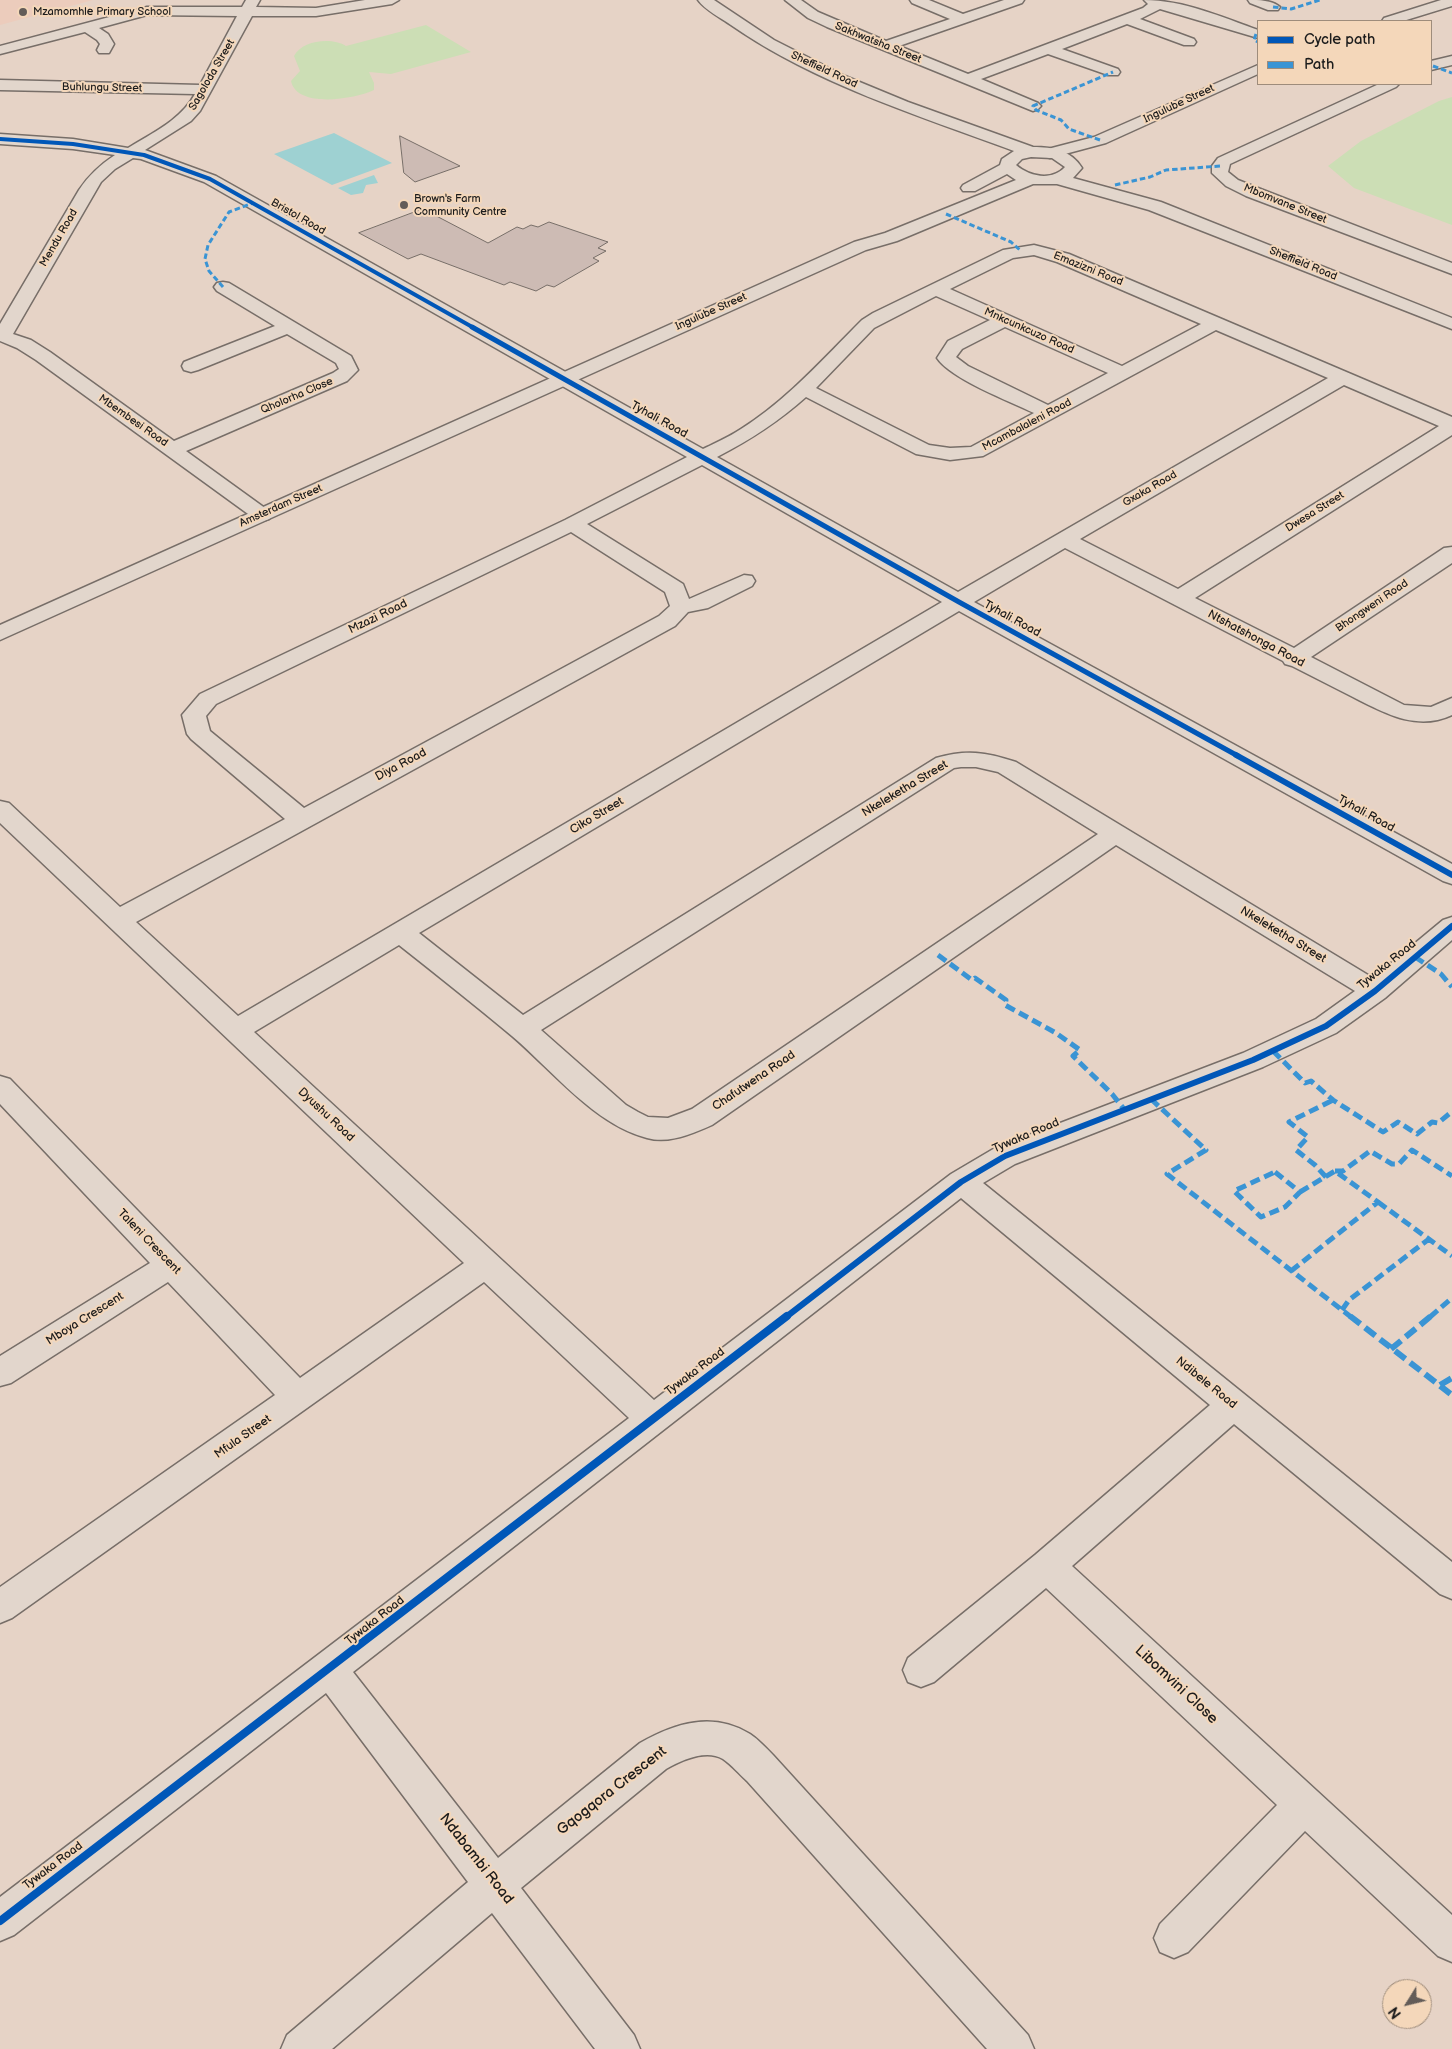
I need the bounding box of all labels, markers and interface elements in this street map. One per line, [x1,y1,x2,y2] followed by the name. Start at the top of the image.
[33,5,171,19] place label: Mzamomhle Primary School
[17,6,29,18] marker: Mzamomhle Primary School
[833,20,923,66] street label: Sakhwatsha Street
[1257,20,1432,85] legend
[1304,30,1375,49] text: Cycle path
[186,37,238,113] street label: Sagoloda Street
[789,49,859,91] street label: Sheffield Road
[1304,55,1334,74] text: Path
[62,81,142,95] street label: Buhlungu Street
[1142,82,1216,126] street label: Ingulube Street
[1242,181,1328,227] street label: Mbomvane Street
[414,192,507,218] place label: Brown's Farm Community Centre
[268,196,328,238] street label: Bristol Road
[398,199,410,211] marker: Brown's Farm Community Centre
[37,207,81,269] street label: Mendu Road
[1267,244,1339,284] street label: Sheffield Road
[1051,249,1125,289] street label: Emazizni Road
[673,290,749,334] street label: Ingulube Street
[982,305,1076,357] street label: Mnkcunkcuzo Road
[259,375,335,417] street label: Qholorha Close
[96,392,170,450] street label: Mbembesi Road
[980,396,1074,454] street label: Mcambalaleni Road
[628,398,690,442] street label: Tyhali Road
[1121,468,1179,510] street label: Gxaka Road
[237,482,325,530] street label: Amsterdam Street
[1283,489,1347,535] street label: Dwesa Street
[1333,577,1411,635] street label: Bhongweni Road
[346,597,410,637] street label: Mzazi Road
[981,597,1043,641] street label: Tyhali Road
[1205,607,1307,671] street label: Ntshatshonga Road
[373,746,429,784] street label: Diya Road
[859,758,951,820] street label: Nkeleketha Street
[1335,792,1397,836] street label: Tyhali Road
[568,794,626,838] street label: Ciko Street
[1237,904,1329,966] street label: Nkeleketha Street
[1355,937,1419,993] street label: Tywaka Road
[710,1048,798,1114] street label: Chafutwena Road
[295,1085,357,1145] street label: Dyushu Road
[990,1115,1062,1157] street label: Tywaka Road
[114,1206,184,1278] street label: Taleni Crescent
[44,1289,126,1349] street label: Mboya Crescent
[662,1345,728,1399] street label: Tywaka Road
[1173,1354,1239,1412] street label: Ndibele Road
[212,1412,274,1462] street label: Mfula Street
[343,1593,407,1649] street label: Tywaka Road
[1131,1642,1221,1728] street label: Libomvini Close
[554,1743,670,1839] street label: Gqogqora Crescent
[435,1810,517,1908] street label: Ndabambi Road
[20,1839,86,1893] street label: Tywaka Road
[1382,1979,1432,2029] north arrow
[1385,2003,1405,2022] text: N

